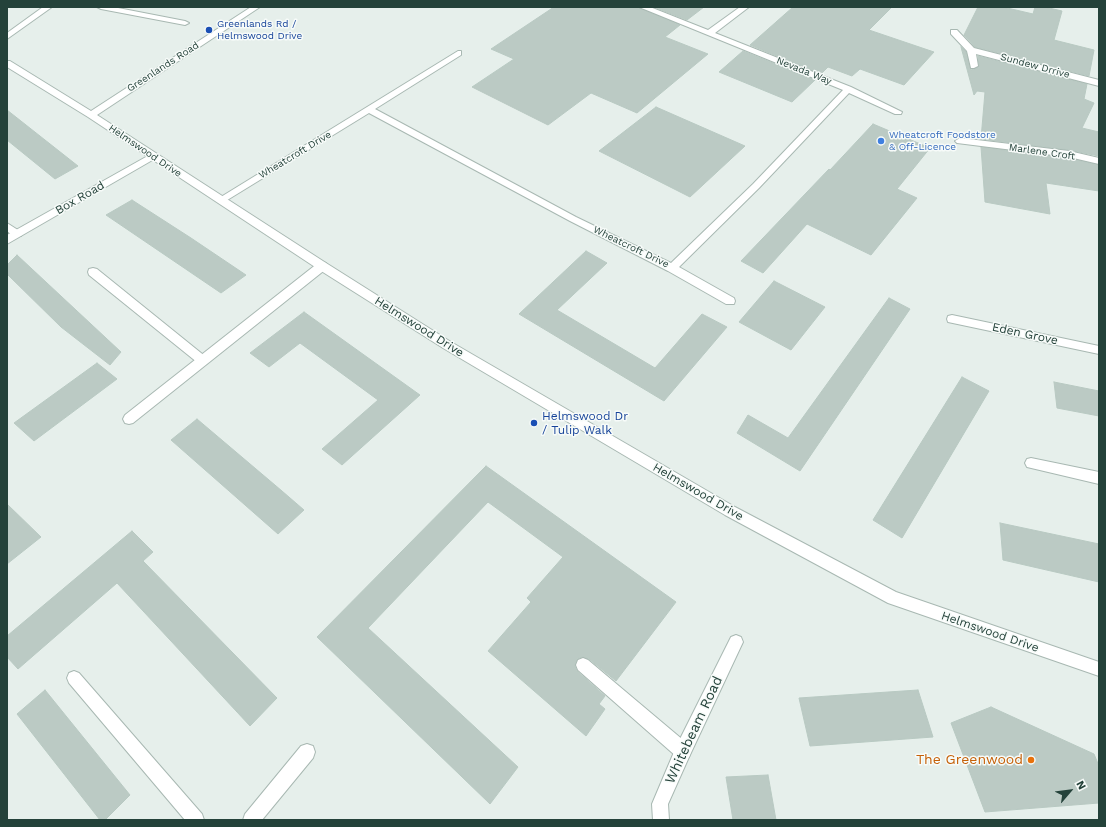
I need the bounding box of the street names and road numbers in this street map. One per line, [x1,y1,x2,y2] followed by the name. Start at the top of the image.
[125,39,201,95] street label: Greenlands Road
[999,51,1071,81] street label: Sundew Drrive
[775,54,833,88] street label: Nevada Way
[106,122,184,180] street label: Helmswood Drive
[257,129,333,181] street label: Wheatcroft Drive
[1008,141,1076,163] street label: Marlene Croft
[53,178,107,218] street label: Box Road
[591,224,671,270] street label: Wheatcroft Drive
[372,294,466,360] street label: Helmswood Drive
[991,320,1059,348] street label: Eden Grove
[650,460,746,524] street label: Helmswood Drive
[939,609,1041,655] street label: Helmswood Drive
[662,673,726,787] street label: Whitebeam Road

